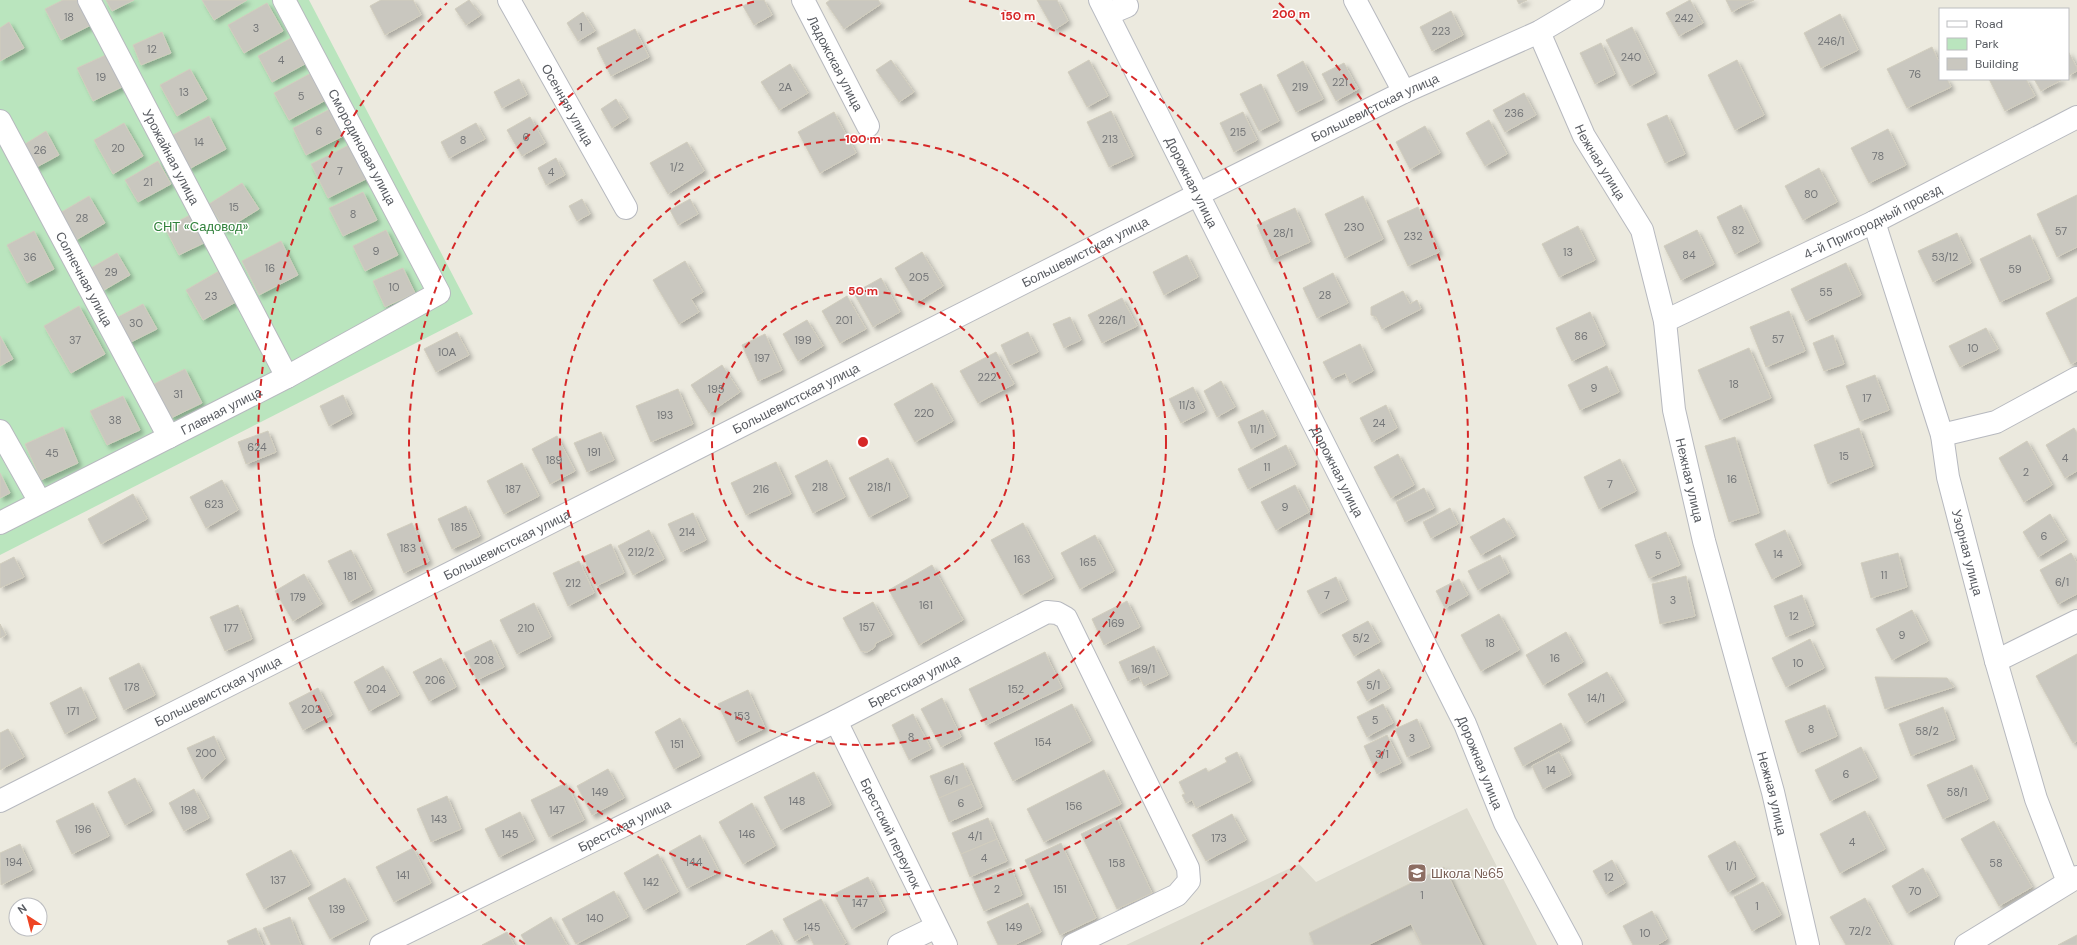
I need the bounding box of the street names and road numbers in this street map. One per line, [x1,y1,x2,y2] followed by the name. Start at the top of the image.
[804,12,868,114] street label: Ладожская улица
[538,61,598,149] street label: Осенняя улица
[1308,69,1442,145] street label: Большевистская улица
[324,86,400,209] street label: Смородиновая улица
[139,106,204,208] street label: Урожайная улица
[1571,121,1630,204] street label: Нежная улица
[1162,134,1222,231] street label: Дорожная улица
[1801,180,1945,263] street label: 4-й Пригородный проезд
[1019,212,1152,291] street label: Большевистская улица
[52,228,117,330] street label: Солнечная улица
[730,359,863,437] street label: Большевистская улица
[178,383,265,438] street label: Главная улица
[1308,423,1368,521] street label: Дорожная улица
[1672,436,1708,525] street label: Нежная улица
[440,505,574,584] street label: Большевистская улица
[1948,507,1987,598] street label: Узорная улица
[865,650,964,711] street label: Брестская улица
[151,651,285,730] street label: Большевистская улица
[1453,712,1507,812] street label: Дорожная улица
[1754,750,1791,838] street label: Нежная улица
[857,775,926,892] street label: Брестский переулок
[575,795,674,855] street label: Брестская улица

